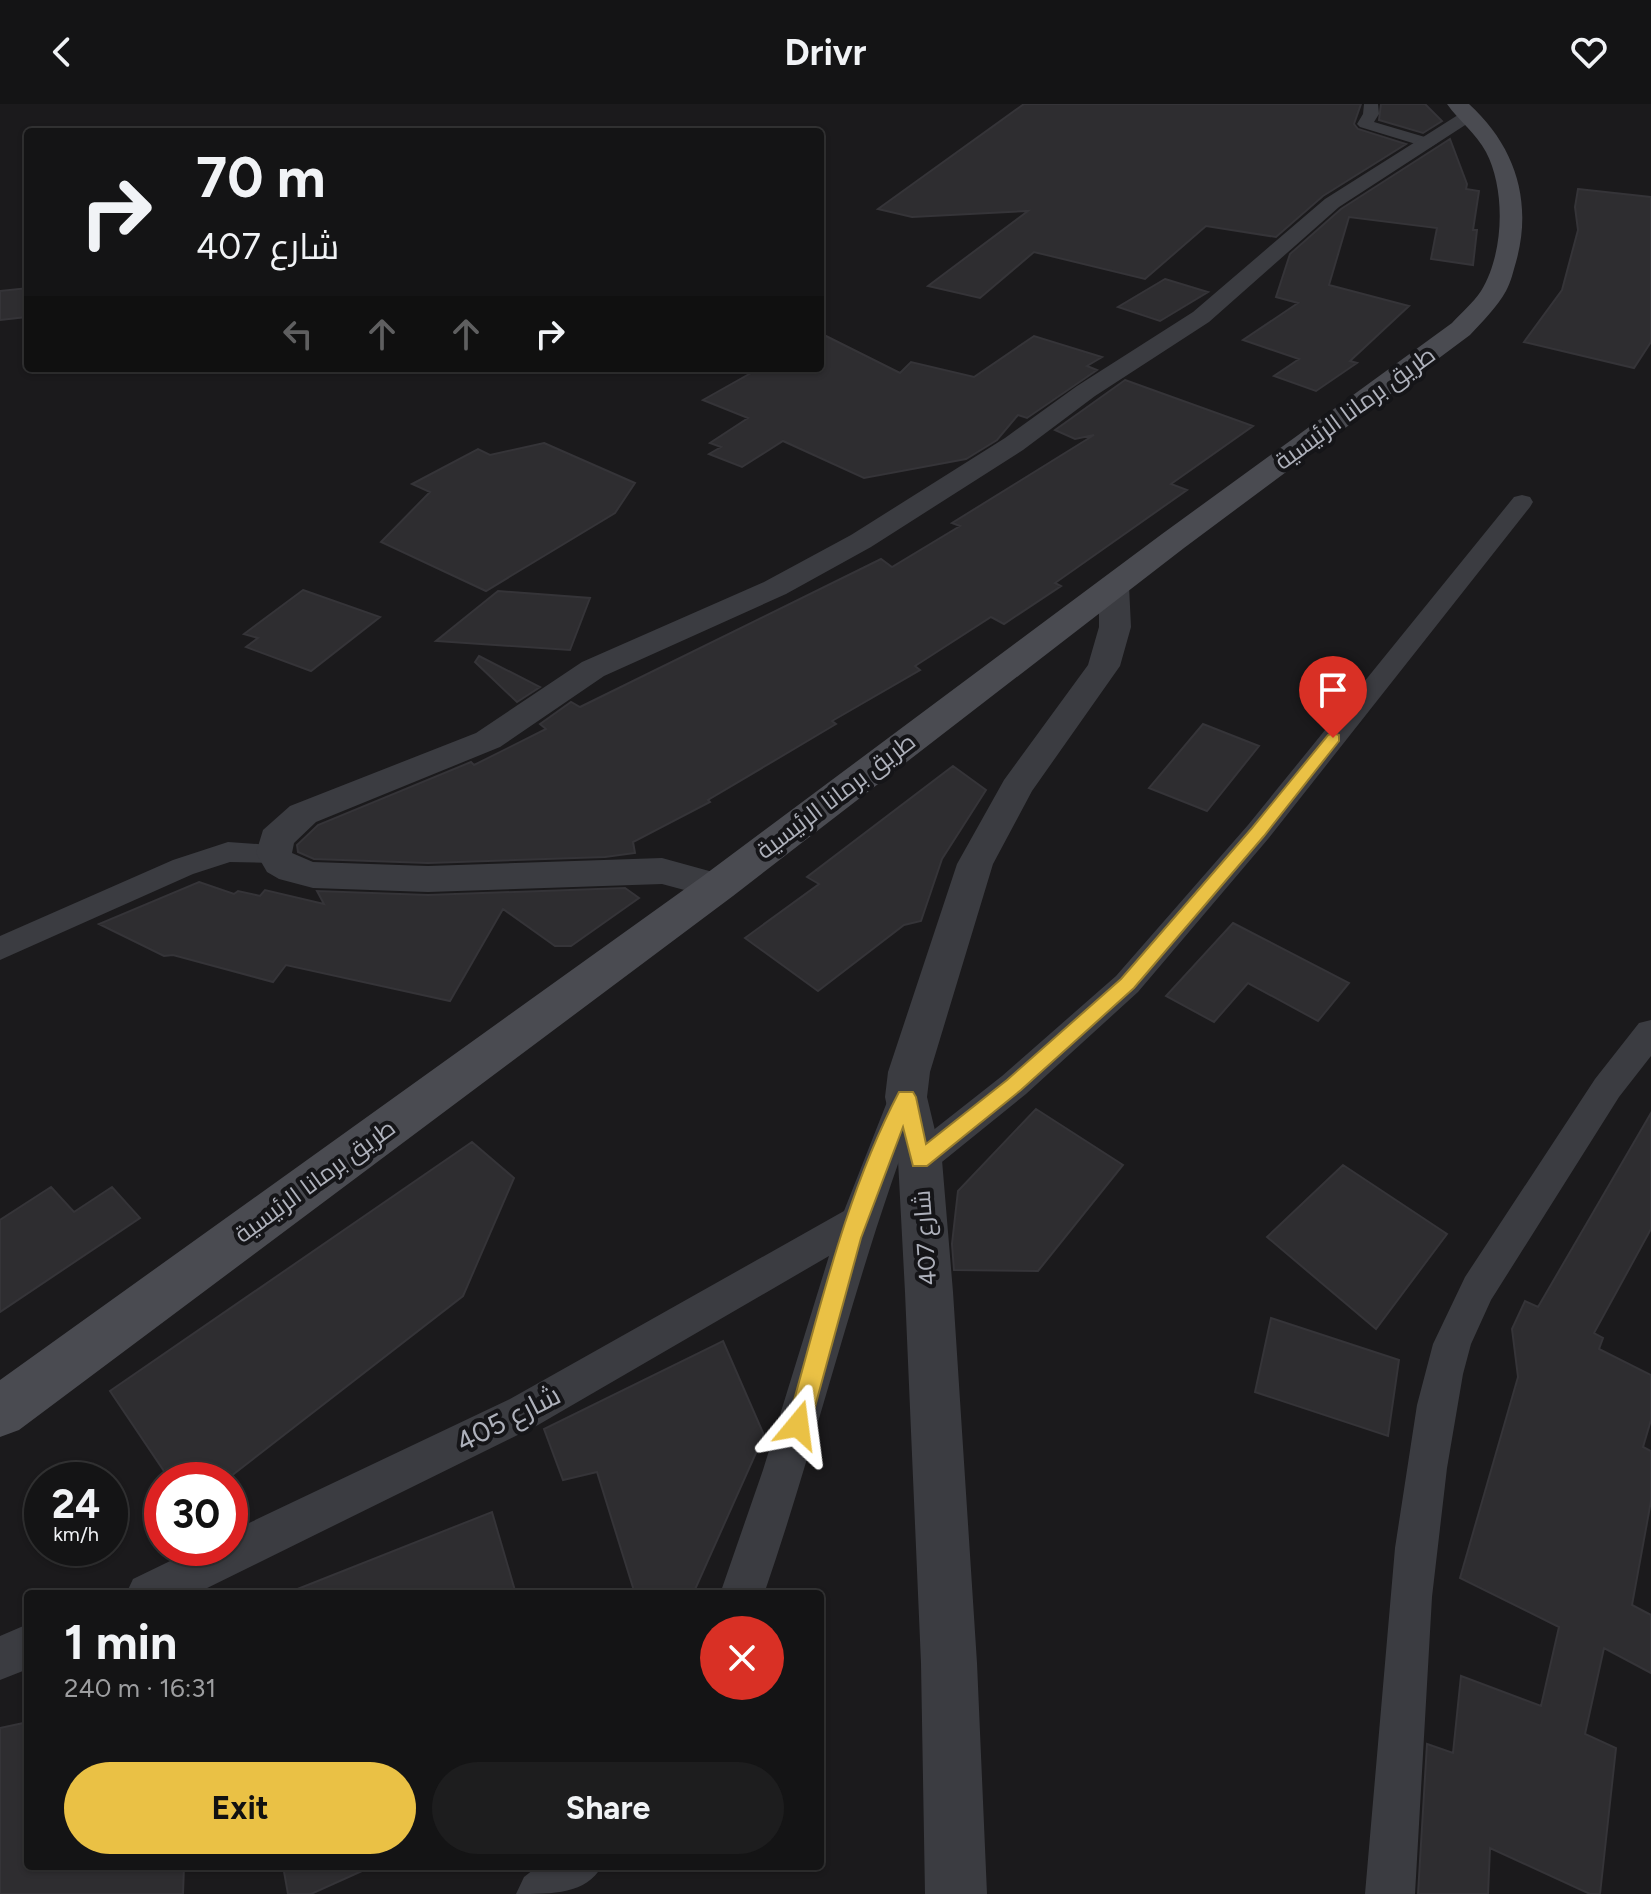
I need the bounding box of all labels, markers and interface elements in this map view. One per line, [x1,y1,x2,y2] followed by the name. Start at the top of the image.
[40,30,84,74] icon: back
[1567,30,1611,74] icon: heart
[785,31,866,74] text: Drivr
[196,144,326,211] text: 70 m
[64,160,168,264] icon: right
[196,225,339,268] text: شارع 407
[276,312,320,356] icon: left
[360,312,404,356] icon: ahead
[444,312,488,356] icon: ahead
[528,312,572,356] icon: right
[1269,340,1441,476] street label: طريق برمانا الرئيسية
[1299,656,1367,738] pin
[1311,668,1355,712] icon: arrive
[750,726,922,866] street label: طريق برمانا الرئيسية
[229,1113,401,1249] street label: طريق برمانا الرئيسية
[907,1189,944,1287] street label: شارع 407
[450,1377,567,1460] street label: شارع 405
[756,1383,840,1467] position arrow
[144,1462,248,1566] speed limit sign: 30
[52,1480,100,1528] text: 24
[53,1522,99,1546] text: km/h
[64,1613,177,1671] text: 1 min
[700,1616,784,1700] button: close
[64,1672,216,1704] text: 240 m · 16:31
[64,1762,416,1854] button: Exit
[432,1762,784,1854] button: Share

